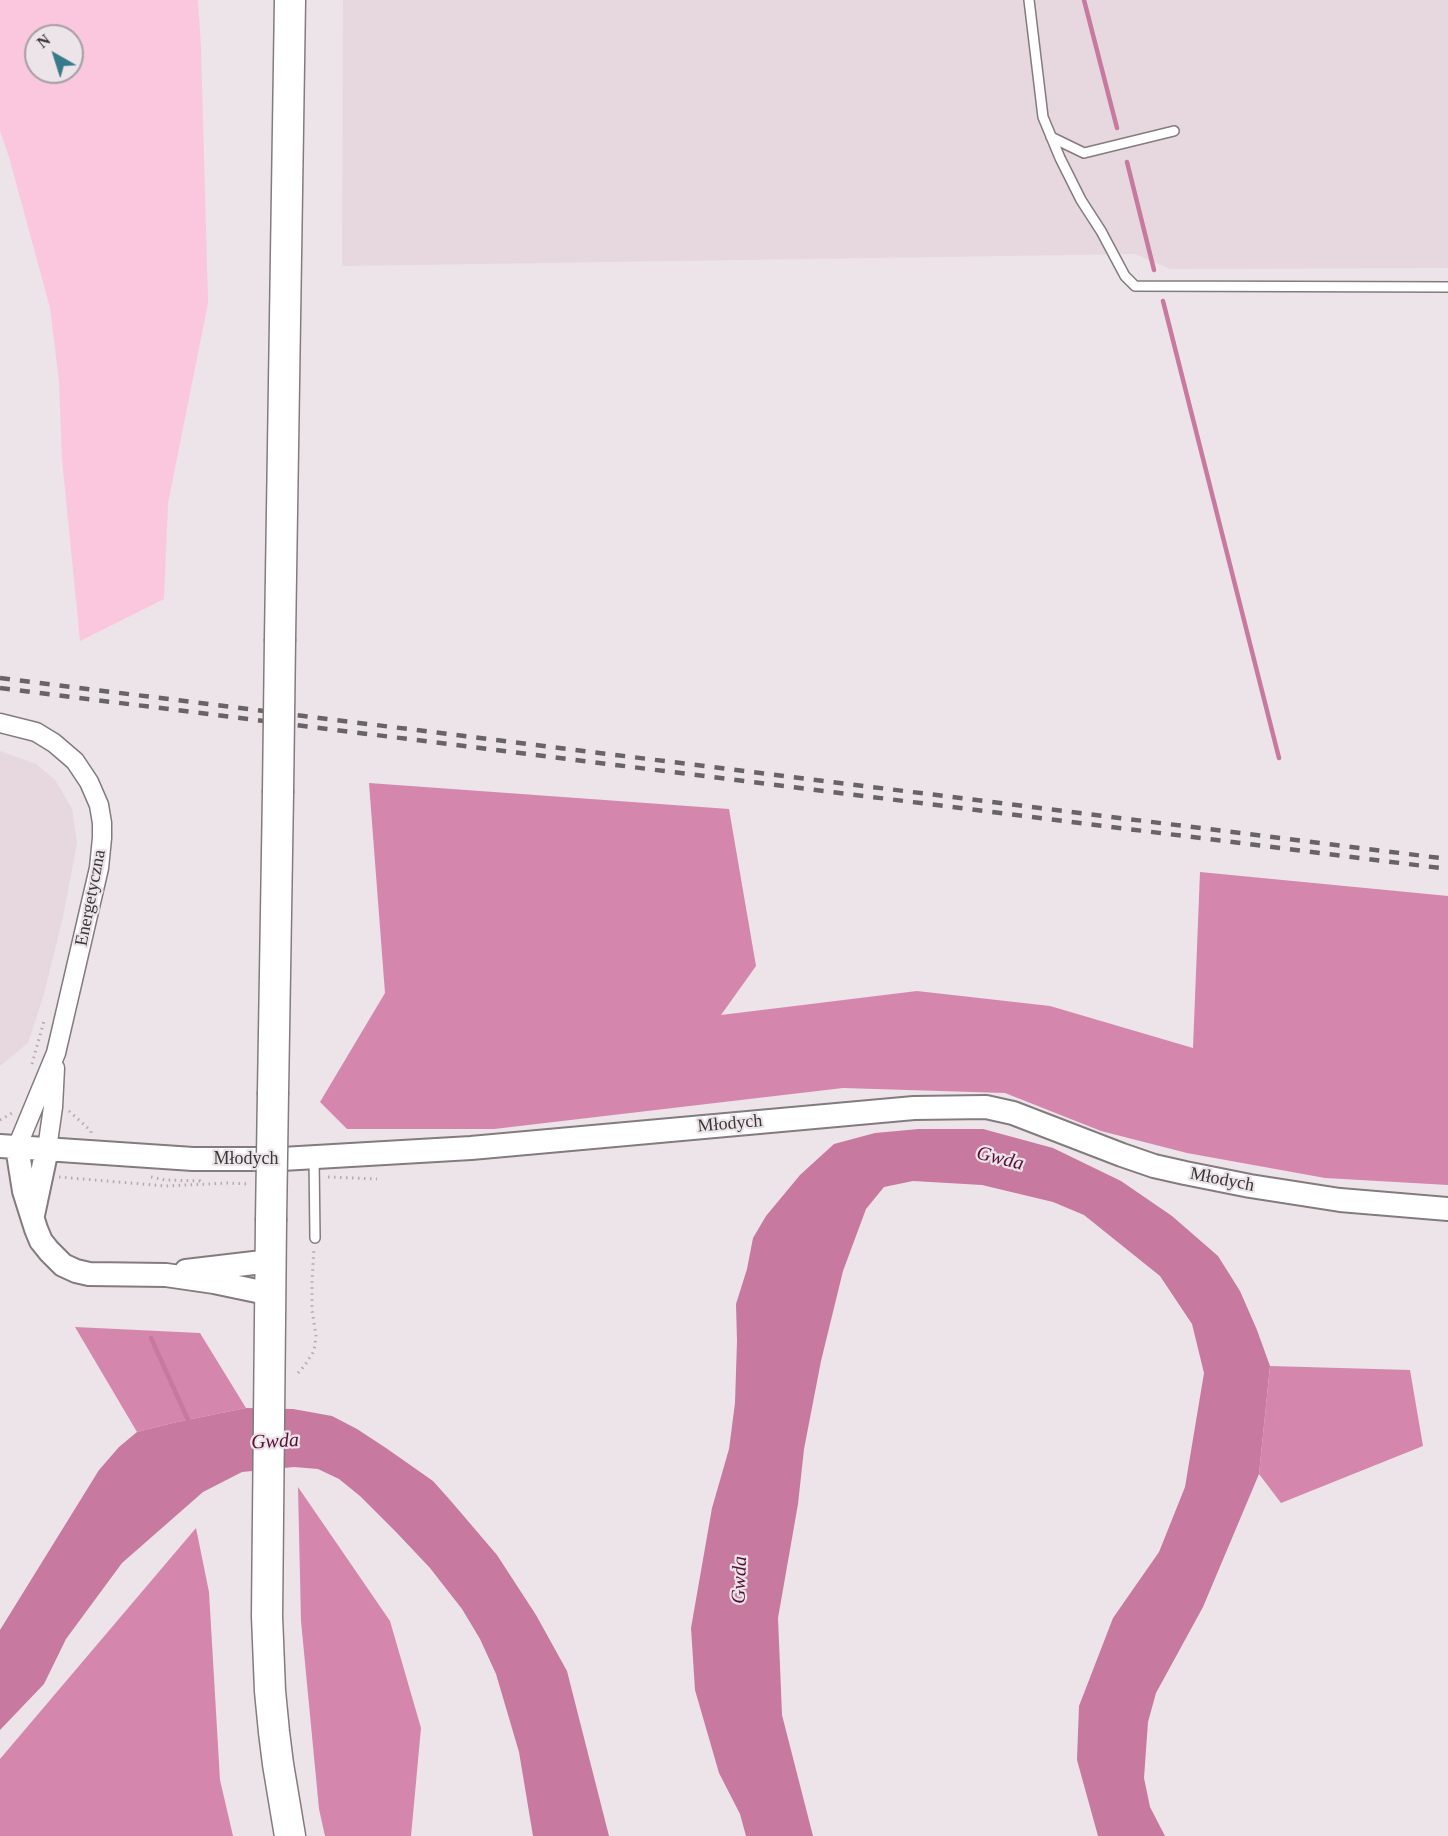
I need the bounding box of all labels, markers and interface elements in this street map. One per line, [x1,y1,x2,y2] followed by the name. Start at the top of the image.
[24,24,84,84] north arrow
[34,31,53,51] text: N
[71,848,111,948] street label: Energetyczna
[697,1110,763,1138] street label: Młodych
[974,1142,1026,1176] water label: Gwda
[214,1148,278,1170] street label: Młodych
[1188,1163,1256,1197] street label: Młodych
[251,1429,299,1455] water label: Gwda
[727,1556,753,1604] water label: Gwda

